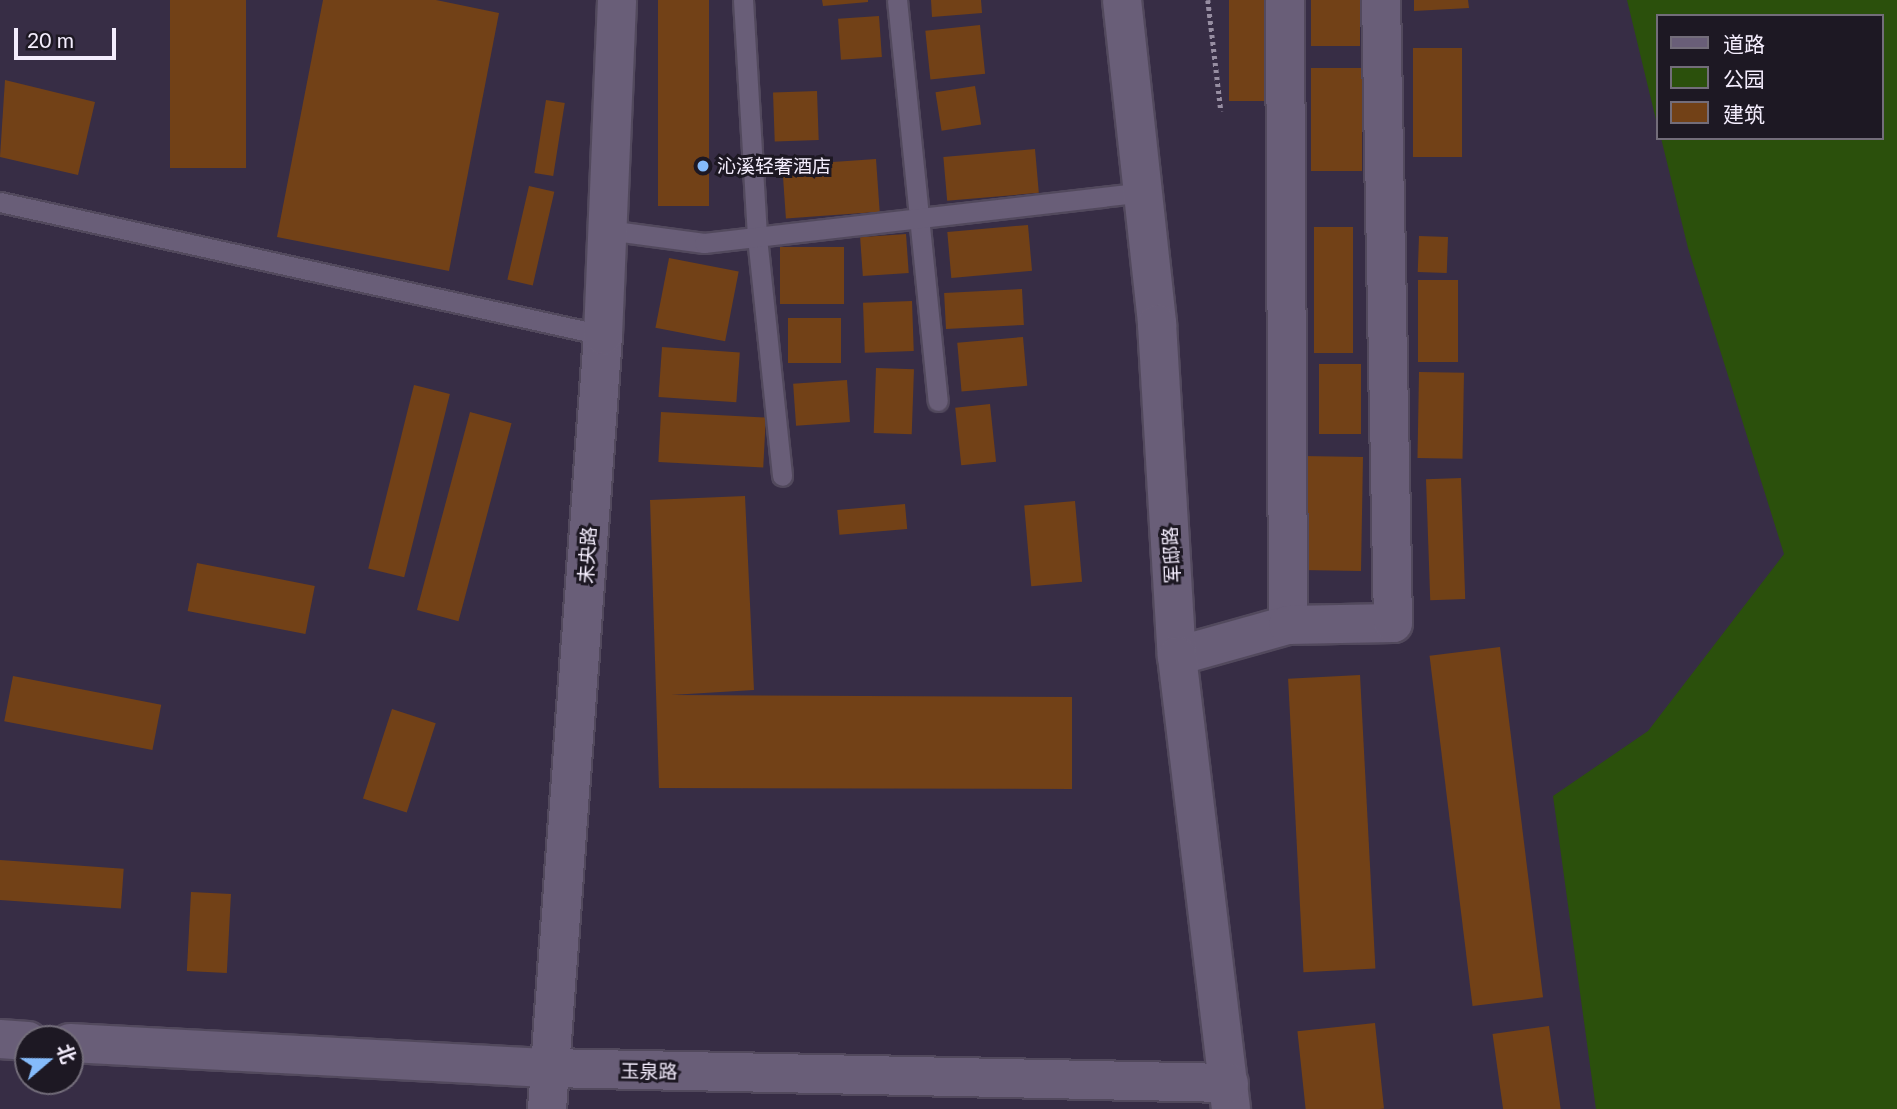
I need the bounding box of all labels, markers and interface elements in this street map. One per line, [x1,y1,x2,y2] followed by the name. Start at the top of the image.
[18,14,119,58] scale bar
[1656,14,1883,140] legend
[27,27,74,52] text: 20 m
[1723,31,1765,56] text: 道路
[1723,66,1765,91] text: 公园
[1723,101,1765,126] text: 建筑
[717,155,831,177] place label: 沁溪轻奢酒店
[695,158,711,174] marker: 沁溪轻奢酒店
[574,526,600,584] street label: 未央路
[1158,526,1184,584] street label: 军邸路
[14,1025,84,1095] north arrow
[53,1040,81,1066] text: 北
[620,1059,678,1083] street label: 玉泉路

